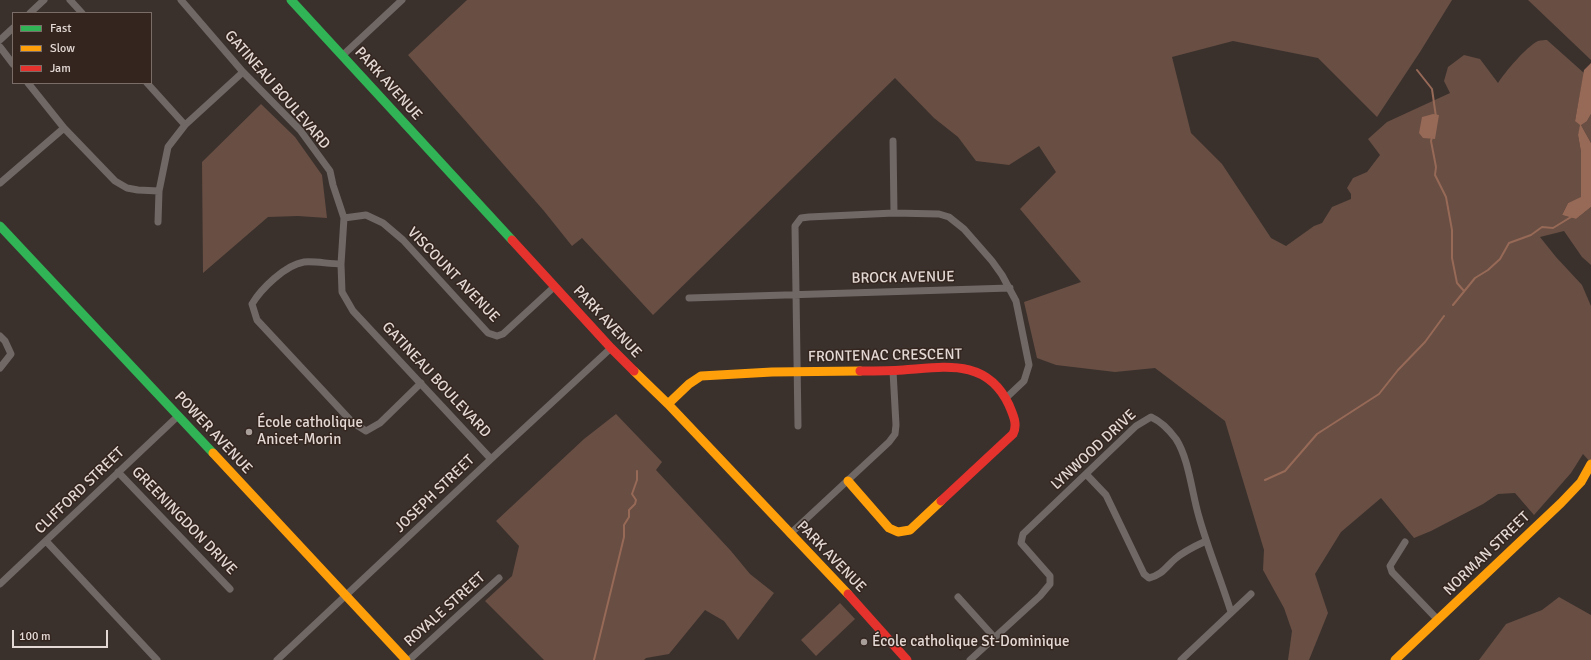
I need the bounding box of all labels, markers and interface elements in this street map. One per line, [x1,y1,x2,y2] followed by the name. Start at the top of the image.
[12,12,152,84] legend
[50,21,71,36] text: Fast
[221,27,333,153] street label: GATINEAU BOULEVARD
[50,41,75,56] text: Slow
[350,44,426,124] street label: PARK AVENUE
[50,61,71,76] text: Jam
[403,224,503,326] street label: VISCOUNT AVENUE
[851,268,955,288] street label: BROCK AVENUE
[569,282,645,362] street label: PARK AVENUE
[378,318,494,442] street label: GATINEAU BOULEVARD
[808,346,962,366] street label: FRONTENAC CRESCENT
[170,388,256,478] street label: POWER AVENUE
[1048,406,1140,494] street label: LYNWOOD DRIVE
[257,414,363,449] place label: École catholique Anicet-Morin
[244,427,254,437] marker: École catholique Anicet-Morin
[32,444,128,538] street label: CLIFFORD STREET
[391,451,479,537] street label: JOSEPH STREET
[128,463,240,579] street label: GREENINGDON DRIVE
[1440,508,1534,600] street label: NORMAN STREET
[792,518,870,596] street label: PARK AVENUE
[401,569,489,651] street label: ROYALE STREET
[14,622,110,648] scale bar
[19,629,51,644] text: 100 m
[872,633,1069,651] place label: École catholique St-Dominique
[859,637,869,647] marker: École catholique St-Dominique

